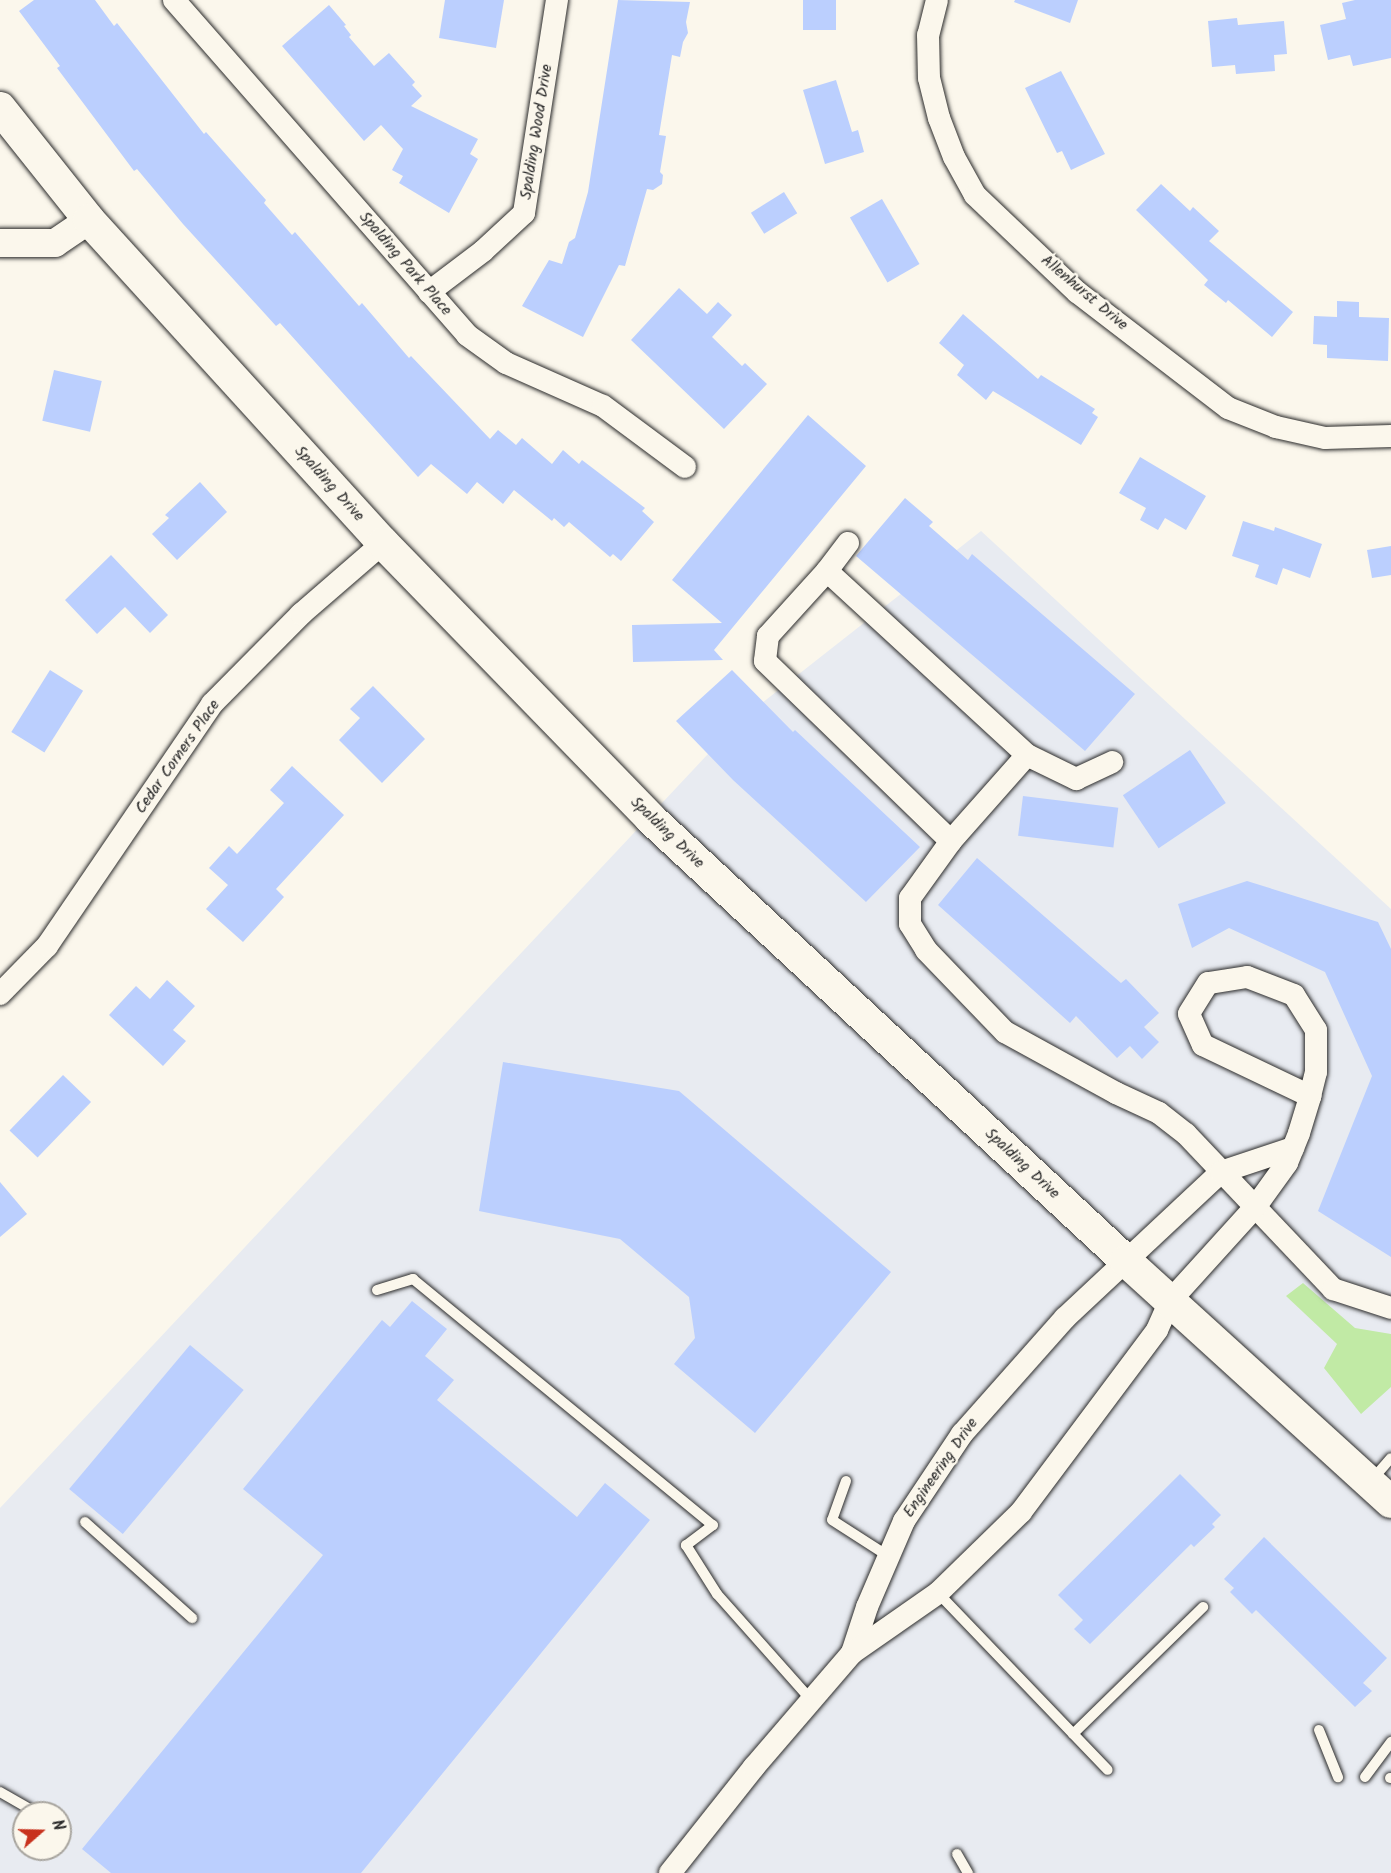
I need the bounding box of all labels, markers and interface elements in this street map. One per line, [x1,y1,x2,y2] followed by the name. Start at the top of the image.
[517,63,557,201] street label: Spalding Wood Drive
[355,208,455,320] street label: Spalding Park Place
[1037,251,1131,335] street label: Allenhurst Drive
[290,442,368,526] street label: Spalding Drive
[131,696,225,818] street label: Cedar Corners Place
[626,793,708,873] street label: Spalding Drive
[981,1124,1063,1204] street label: Spalding Drive
[900,1414,982,1522] street label: Engineering Drive
[12,1801,72,1861] north arrow
[44,1816,71,1834] text: N

